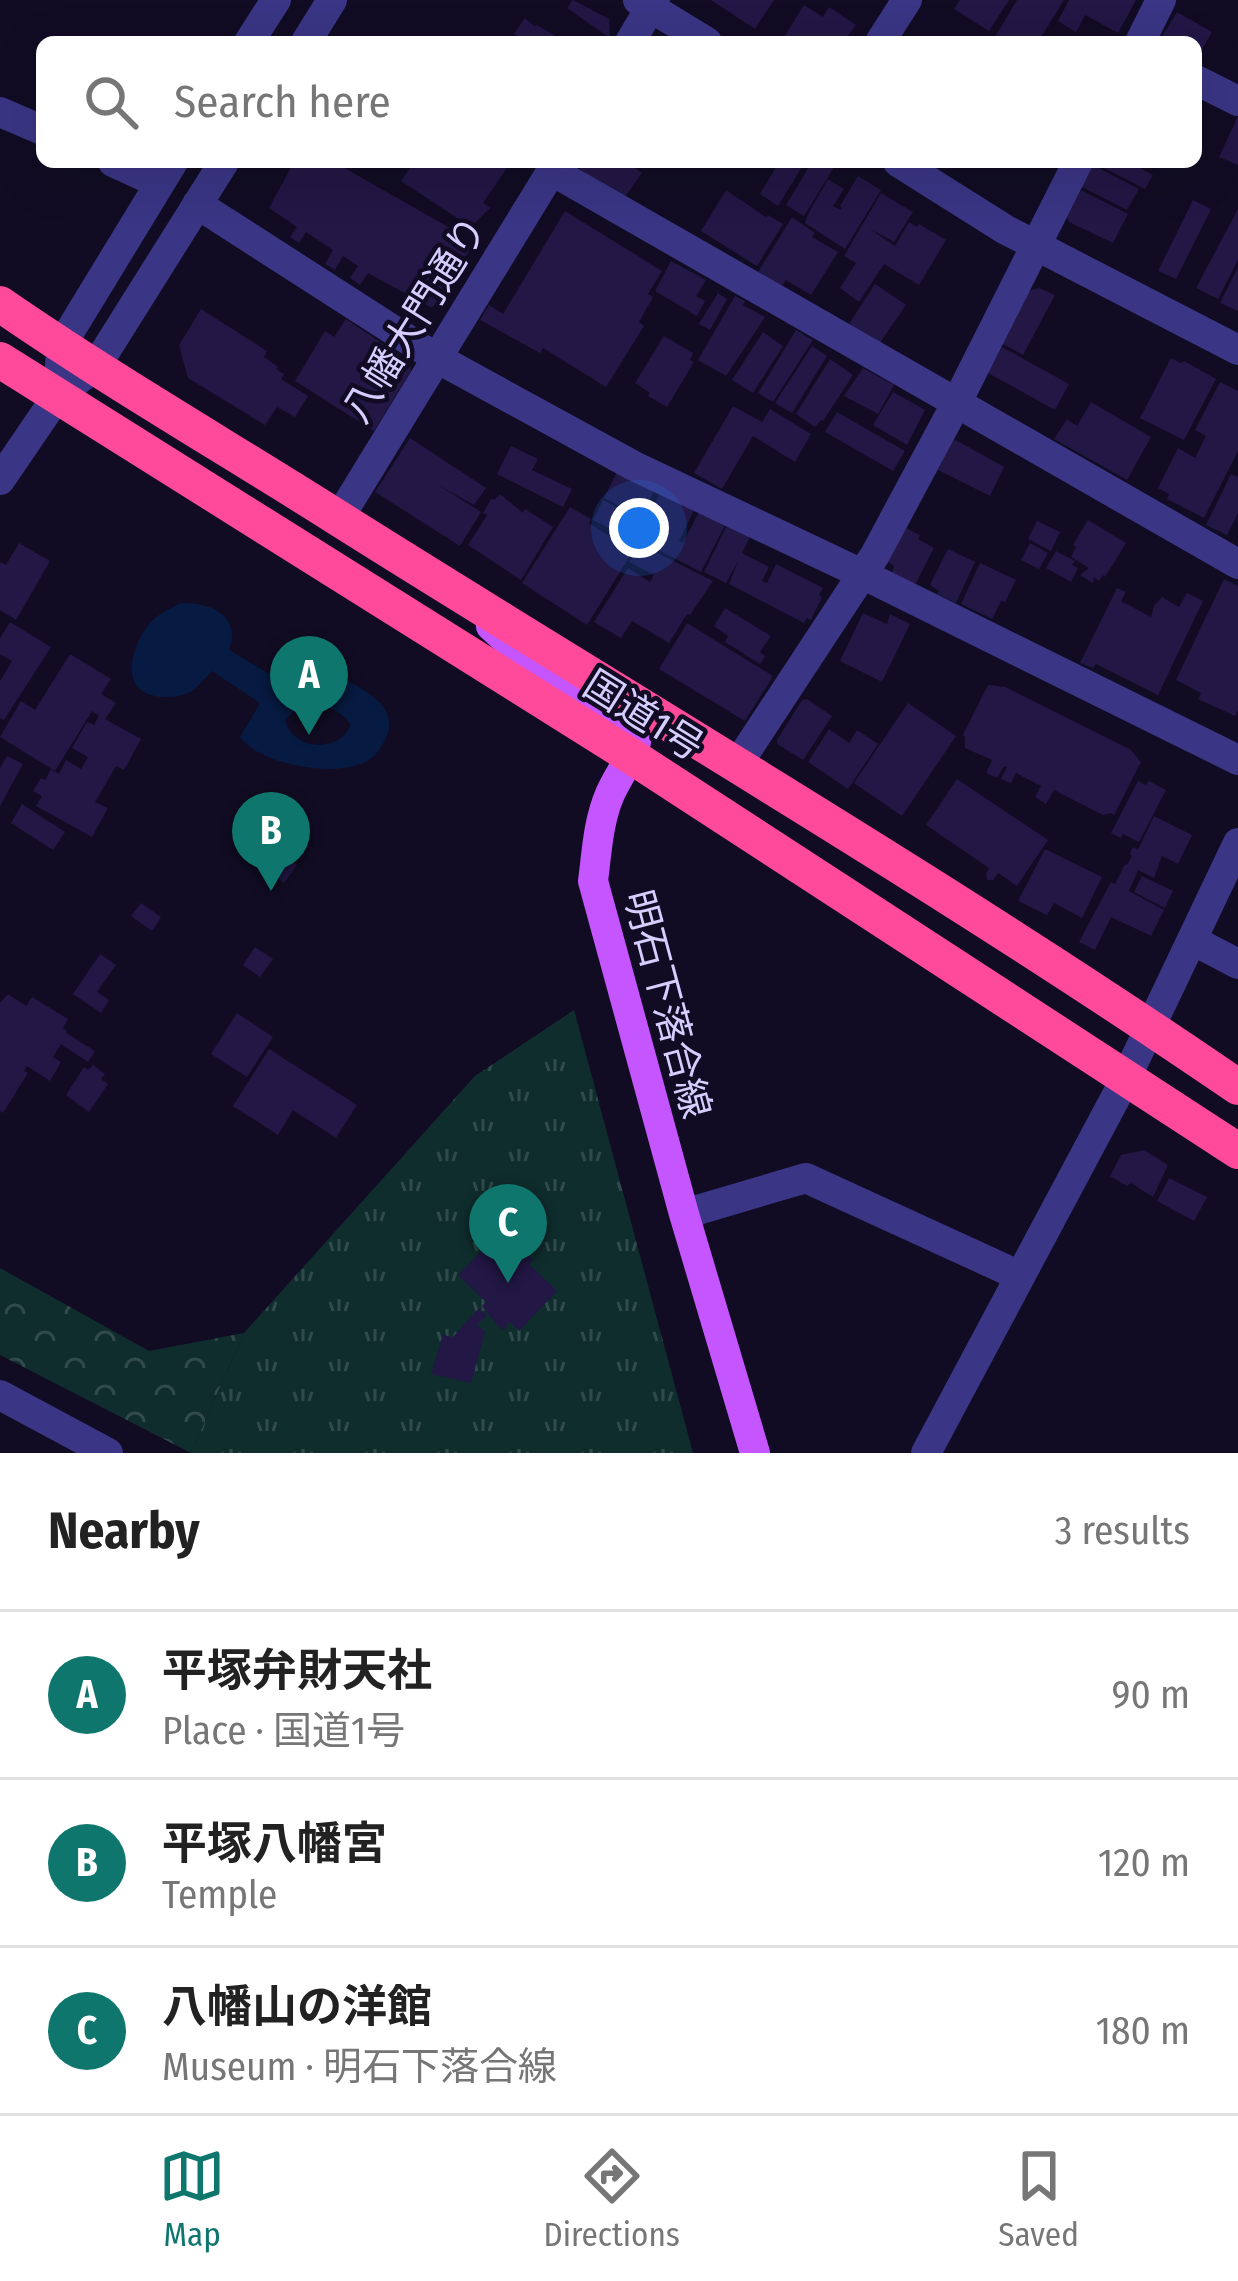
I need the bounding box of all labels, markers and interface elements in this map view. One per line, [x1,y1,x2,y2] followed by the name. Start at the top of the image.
[36,36,1202,168] search box
[78,69,144,135] icon: search
[174,75,391,129] text: Search here
[333,208,496,431] street label: 八幡大門通り
[609,498,669,558] your location
[270,636,348,735] pin: A
[575,661,712,770] street label: 国道1号
[232,792,310,891] pin: B
[615,885,720,1123] street label: 明石下落合線
[469,1184,547,1283] pin: C
[48,1500,200,1562] text: Nearby
[1055,1508,1190,1554] text: 3 results
[162,1644,432,1698] text: 平塚弁財天社
[76,1672,98,1718] text: A
[1112,1672,1190,1718] text: 90 m
[162,1708,405,1754] text: Place · 国道1号
[162,1817,387,1871] text: 平塚八幡宮
[76,1840,98,1886] text: B
[1098,1840,1190,1886] text: 120 m
[162,1872,277,1918] text: Temple
[162,1980,432,2034] text: 八幡山の洋館
[77,2008,97,2054] text: C
[1096,2008,1190,2054] text: 180 m
[162,2044,557,2090] text: Museum · 明石下落合線
[159,2143,225,2255] tab: Map
[543,2143,680,2255] tab: Directions
[998,2143,1079,2255] tab: Saved

